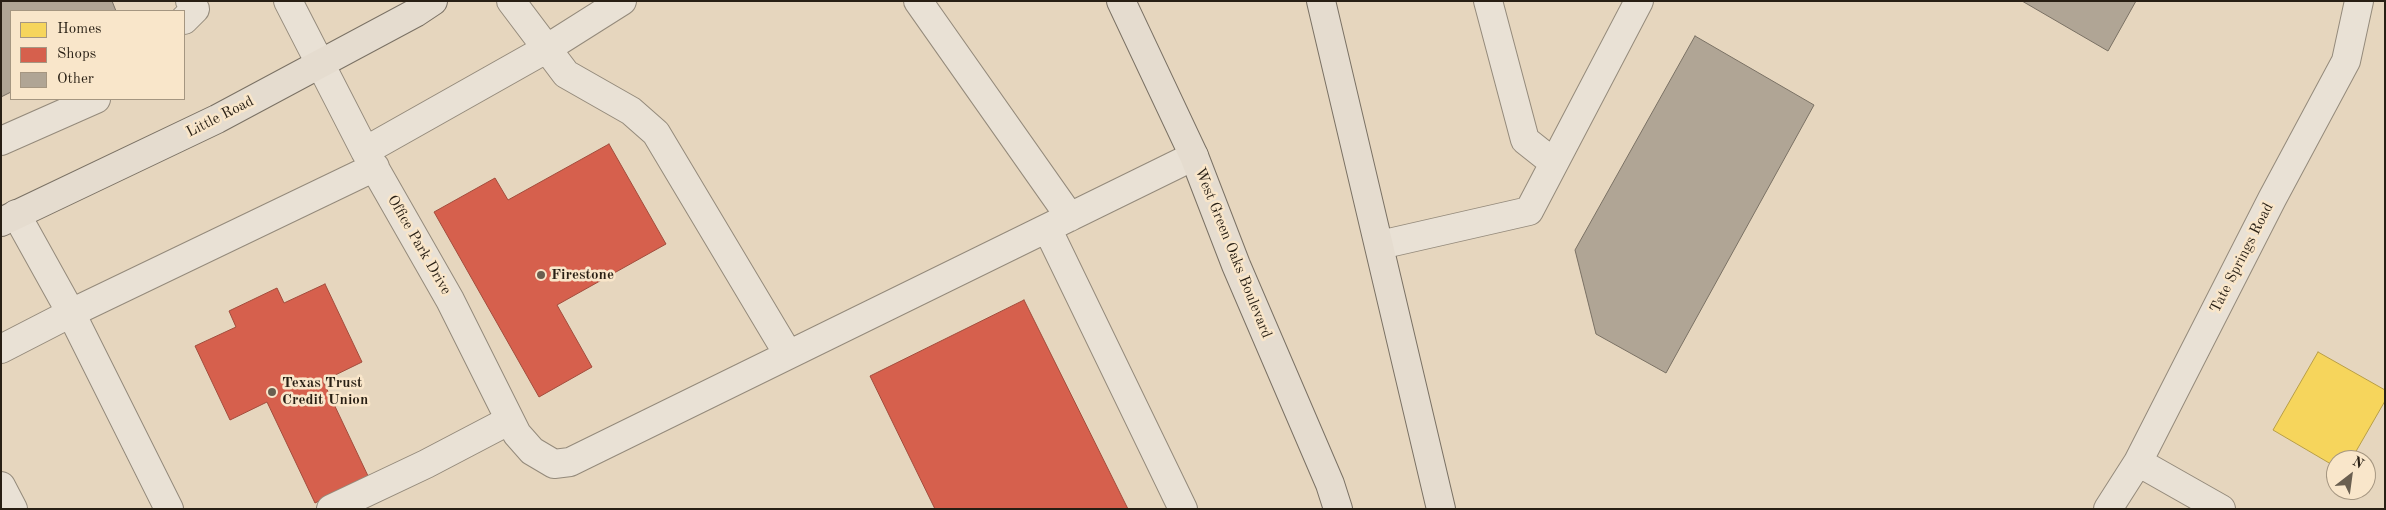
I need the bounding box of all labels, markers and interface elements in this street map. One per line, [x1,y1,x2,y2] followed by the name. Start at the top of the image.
[10,10,185,100] legend
[57,22,102,37] text: Homes
[57,47,96,62] text: Shops
[57,72,94,87] text: Other
[183,92,257,142] street label: Little Road
[1190,165,1276,341] street label: West Green Oaks Boulevard
[383,192,455,298] street label: Office Park Drive
[2206,200,2278,316] street label: Tate Springs Road
[551,266,614,284] place label: Firestone
[535,269,547,281] marker: Firestone
[282,374,368,409] place label: Texas Trust Credit Union
[266,386,278,398] marker: Texas Trust Credit Union
[2326,450,2376,500] north arrow
[2350,454,2366,472] text: N

